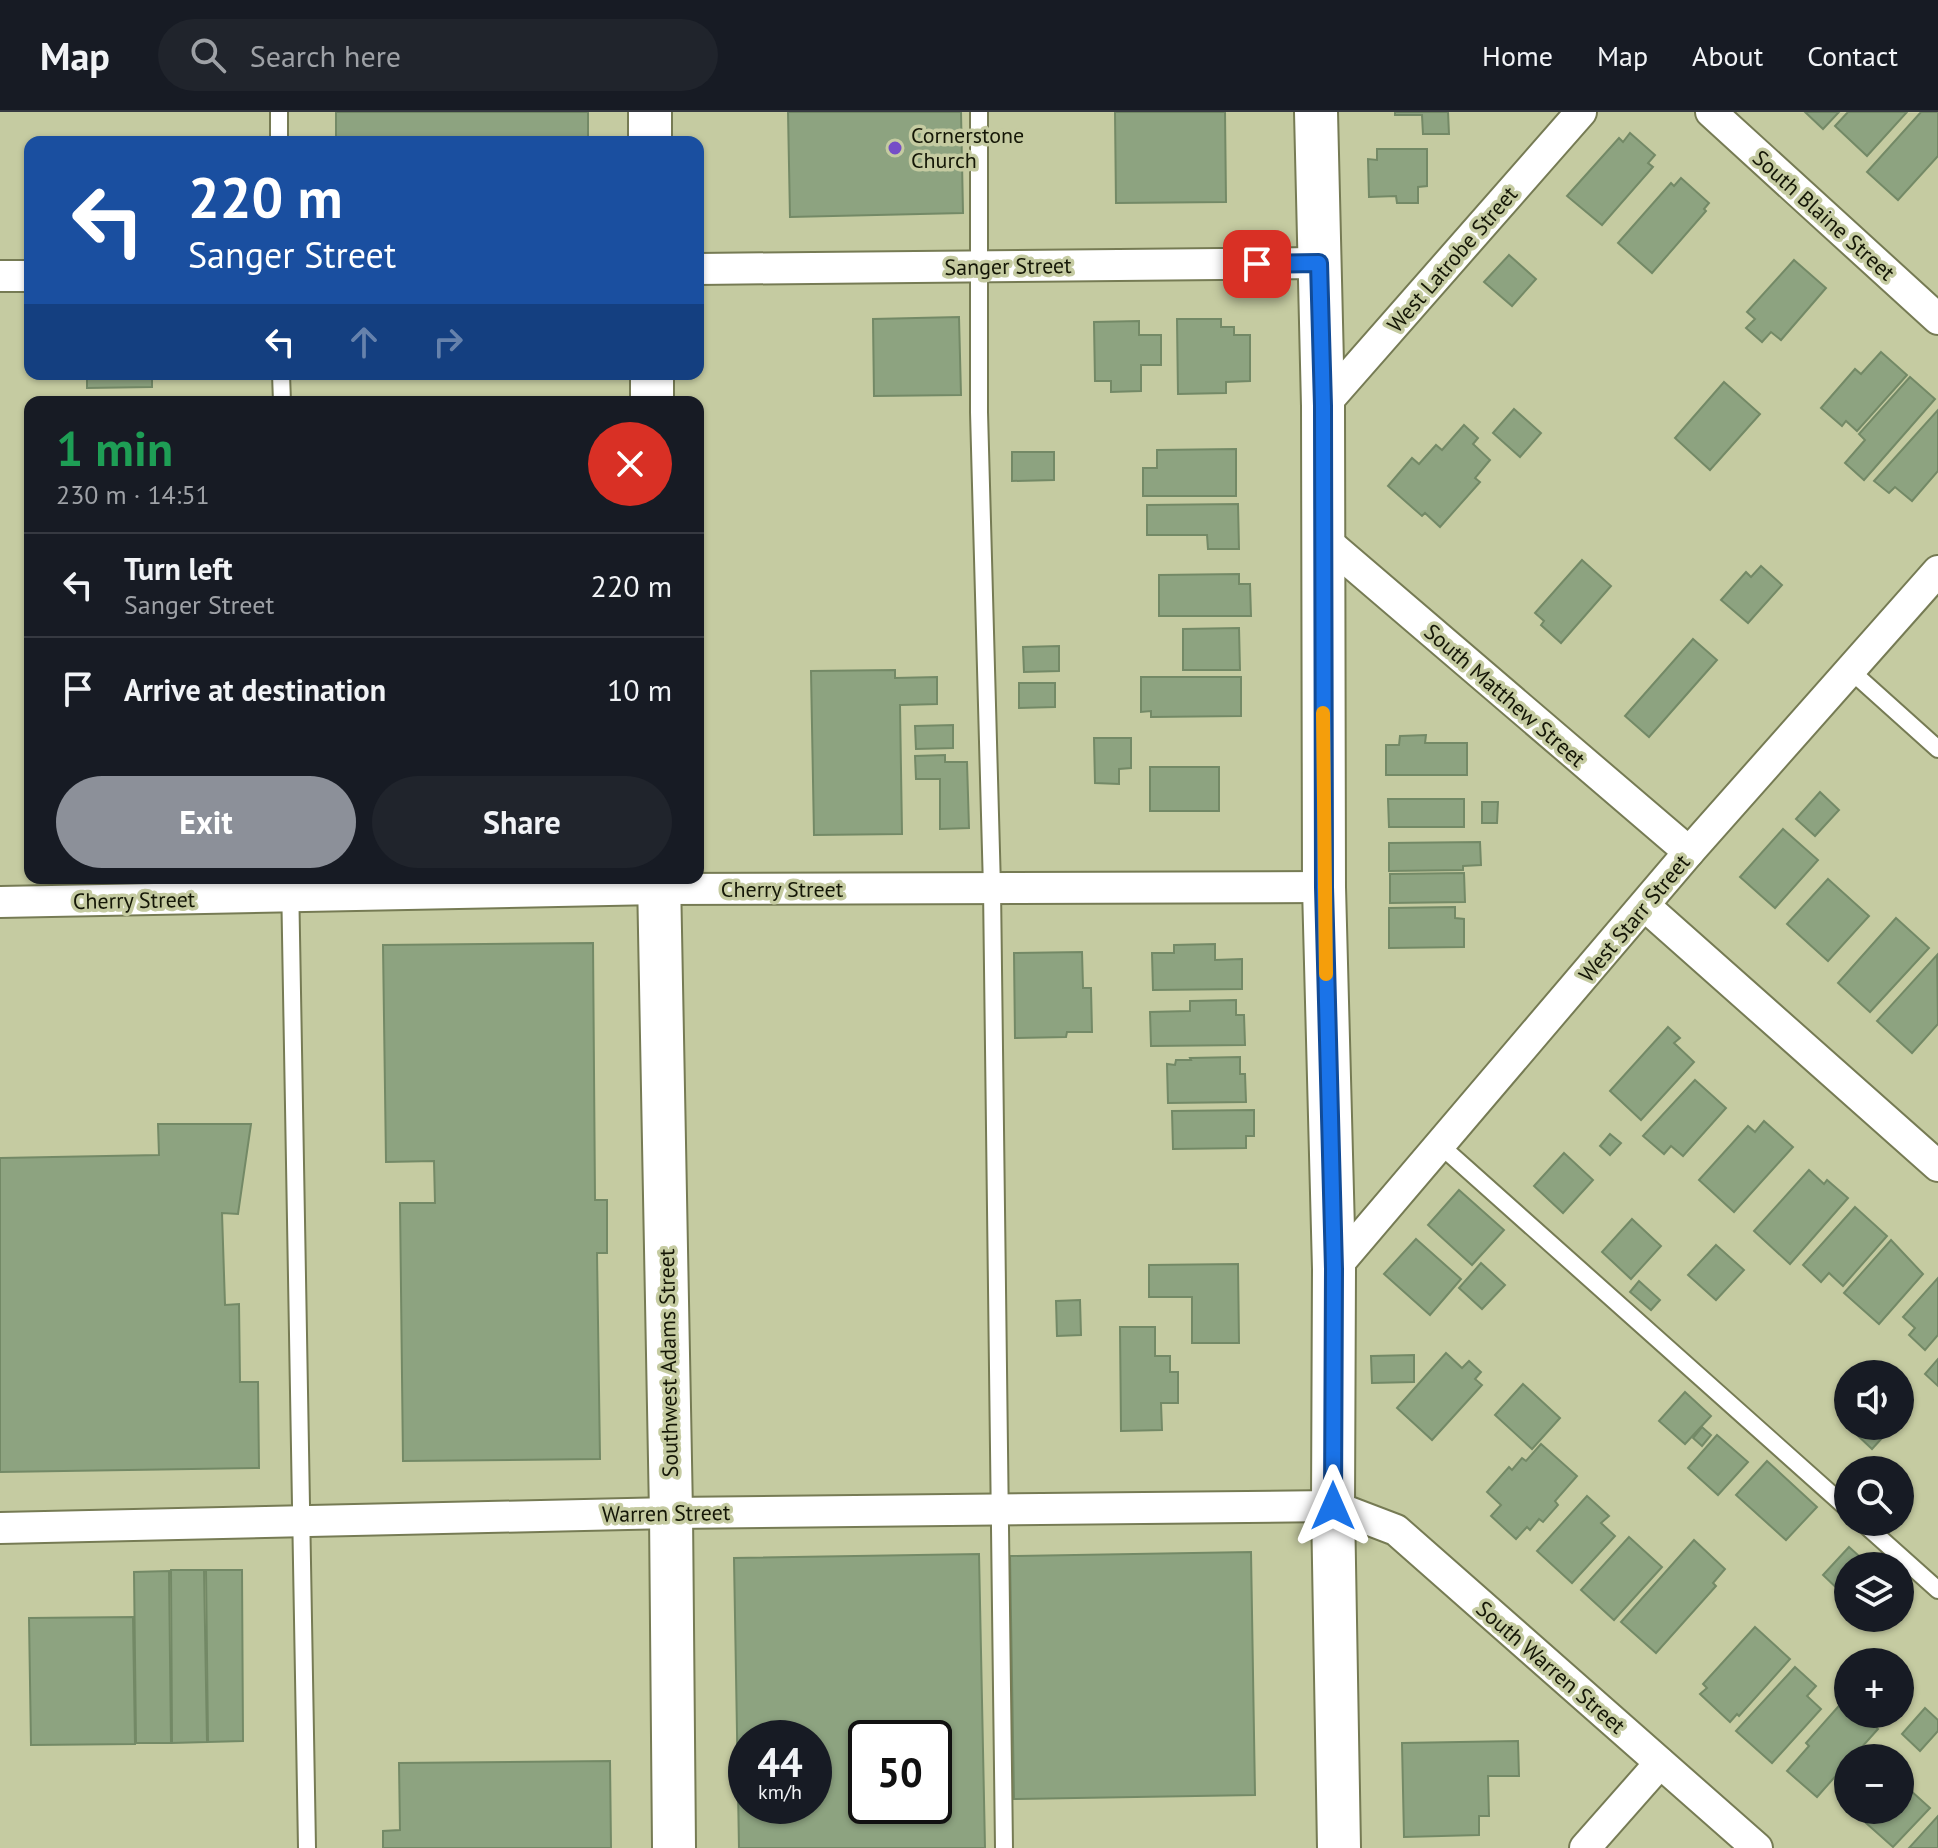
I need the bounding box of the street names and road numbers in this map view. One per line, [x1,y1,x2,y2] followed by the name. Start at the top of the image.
[1747,144,1901,287] street label: South Blaine Street
[1381,180,1524,338] street label: West Latrobe Street
[944,251,1072,281] street label: Sanger Street
[1419,617,1592,773] street label: South Matthew Street
[1572,848,1696,988] street label: West Starr Street
[721,875,844,903] street label: Cherry Street
[73,885,196,915] street label: Cherry Street
[652,1248,684,1478] street label: Southwest Adams Street
[602,1498,731,1528] street label: Warren Street
[1471,1595,1632,1740] street label: South Warren Street

